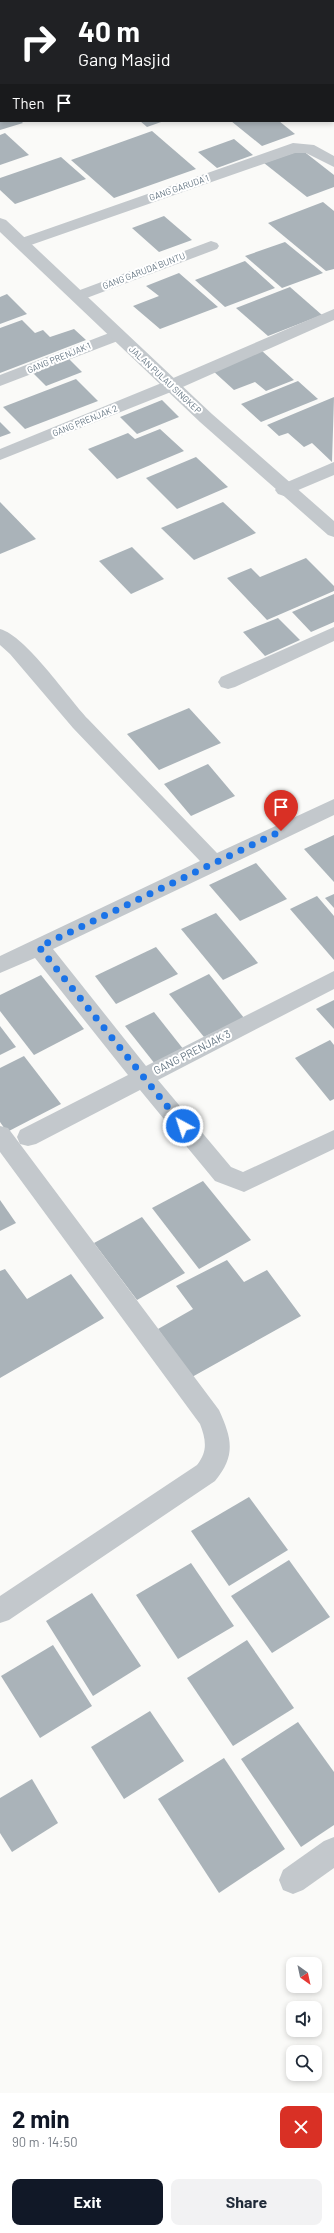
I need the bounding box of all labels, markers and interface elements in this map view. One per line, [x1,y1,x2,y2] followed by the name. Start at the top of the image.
[78,14,140,48] text: 40 m
[12,16,64,68] icon: right
[78,48,171,70] text: Gang Masjid
[53,92,75,114] icon: arrive
[12,94,45,112] text: Then
[148,172,210,203] street label: GANG GARUDA 1
[101,250,187,291] street label: GANG GARUDA BUNTU
[25,340,92,375] street label: GANG PRENJAK 1
[127,343,204,416] street label: JALAN PULAU SINGKEP
[51,402,119,439] street label: GANG PRENJAK 2
[264,790,298,831] pin
[270,796,292,818] icon: arrive
[151,1027,232,1077] street label: GANG PRENJAK 3
[162,1105,204,1147] position arrow
[286,1957,322,1993] north arrow
[286,1957,322,2081] map controls
[286,2001,322,2037] button: sound
[286,2045,322,2081] button: search
[12,2104,70,2133] text: 2 min
[280,2106,322,2148] button: close
[12,2134,78,2150] text: 90 m · 14:50
[12,2179,163,2225] button: Exit
[171,2179,322,2225] button: Share

